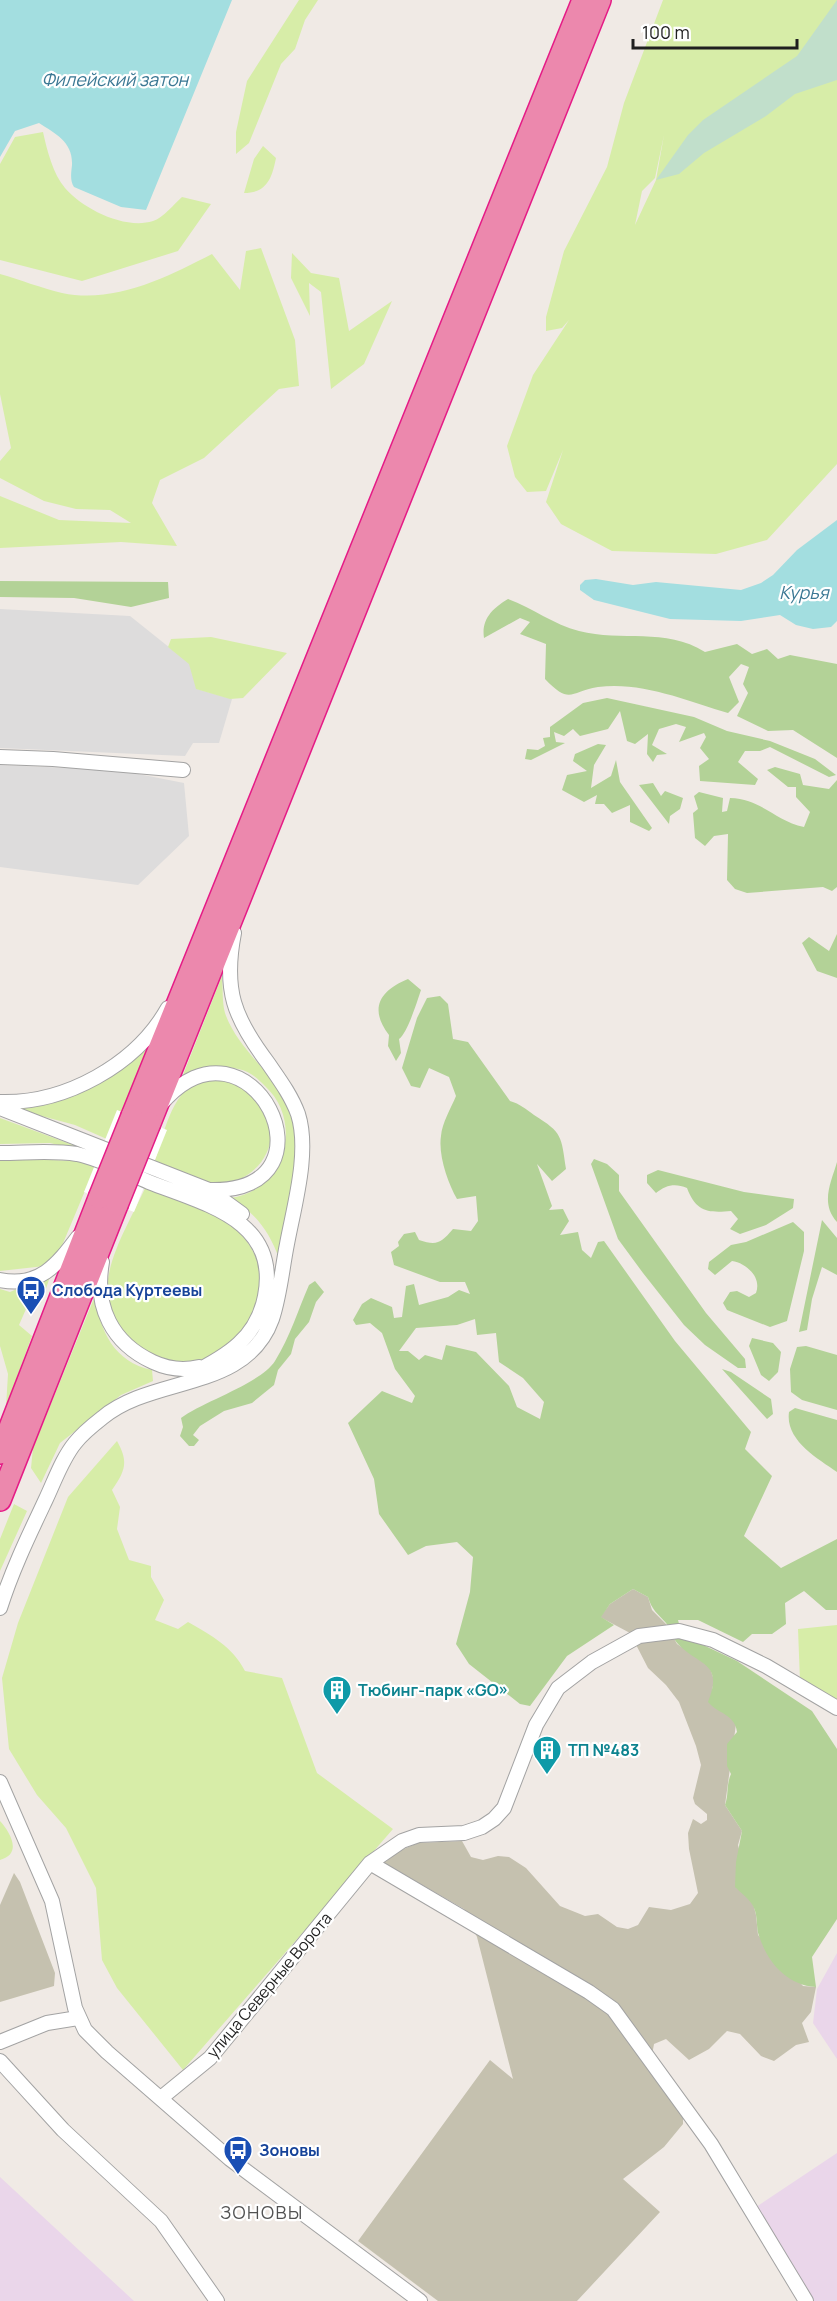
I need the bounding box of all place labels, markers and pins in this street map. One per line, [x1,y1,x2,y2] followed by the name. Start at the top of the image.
[15,1274,47,1316] bus stop icon: Слобода Куртеевы
[52,1279,202,1301] place label: Слобода Куртеевы
[321,1674,353,1716] building icon: Тюбинг-парк «GO»
[358,1679,508,1701] place label: Тюбинг-парк «GO»
[531,1734,563,1776] building icon: ТП №483
[568,1739,639,1761] place label: ТП №483
[222,2134,254,2176] bus stop icon: Зоновы
[259,2139,320,2161] place label: Зоновы

